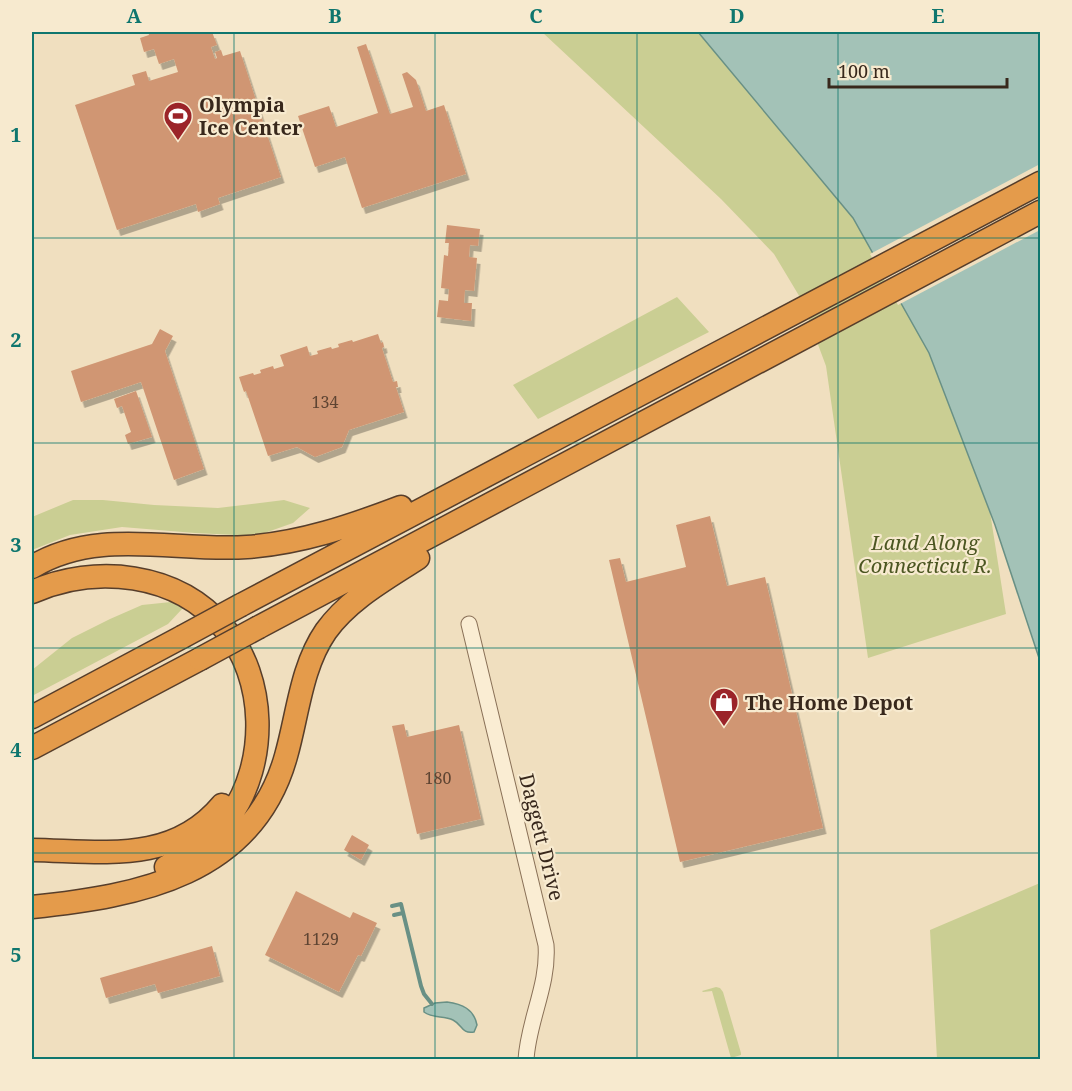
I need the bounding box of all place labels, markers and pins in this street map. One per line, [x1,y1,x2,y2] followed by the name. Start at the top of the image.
[199,91,303,141] place label: Olympia Ice Center
[162,100,194,142] sports icon: Olympia Ice Center
[708,686,740,728] shop icon: The Home Depot
[745,689,913,716] place label: The Home Depot

